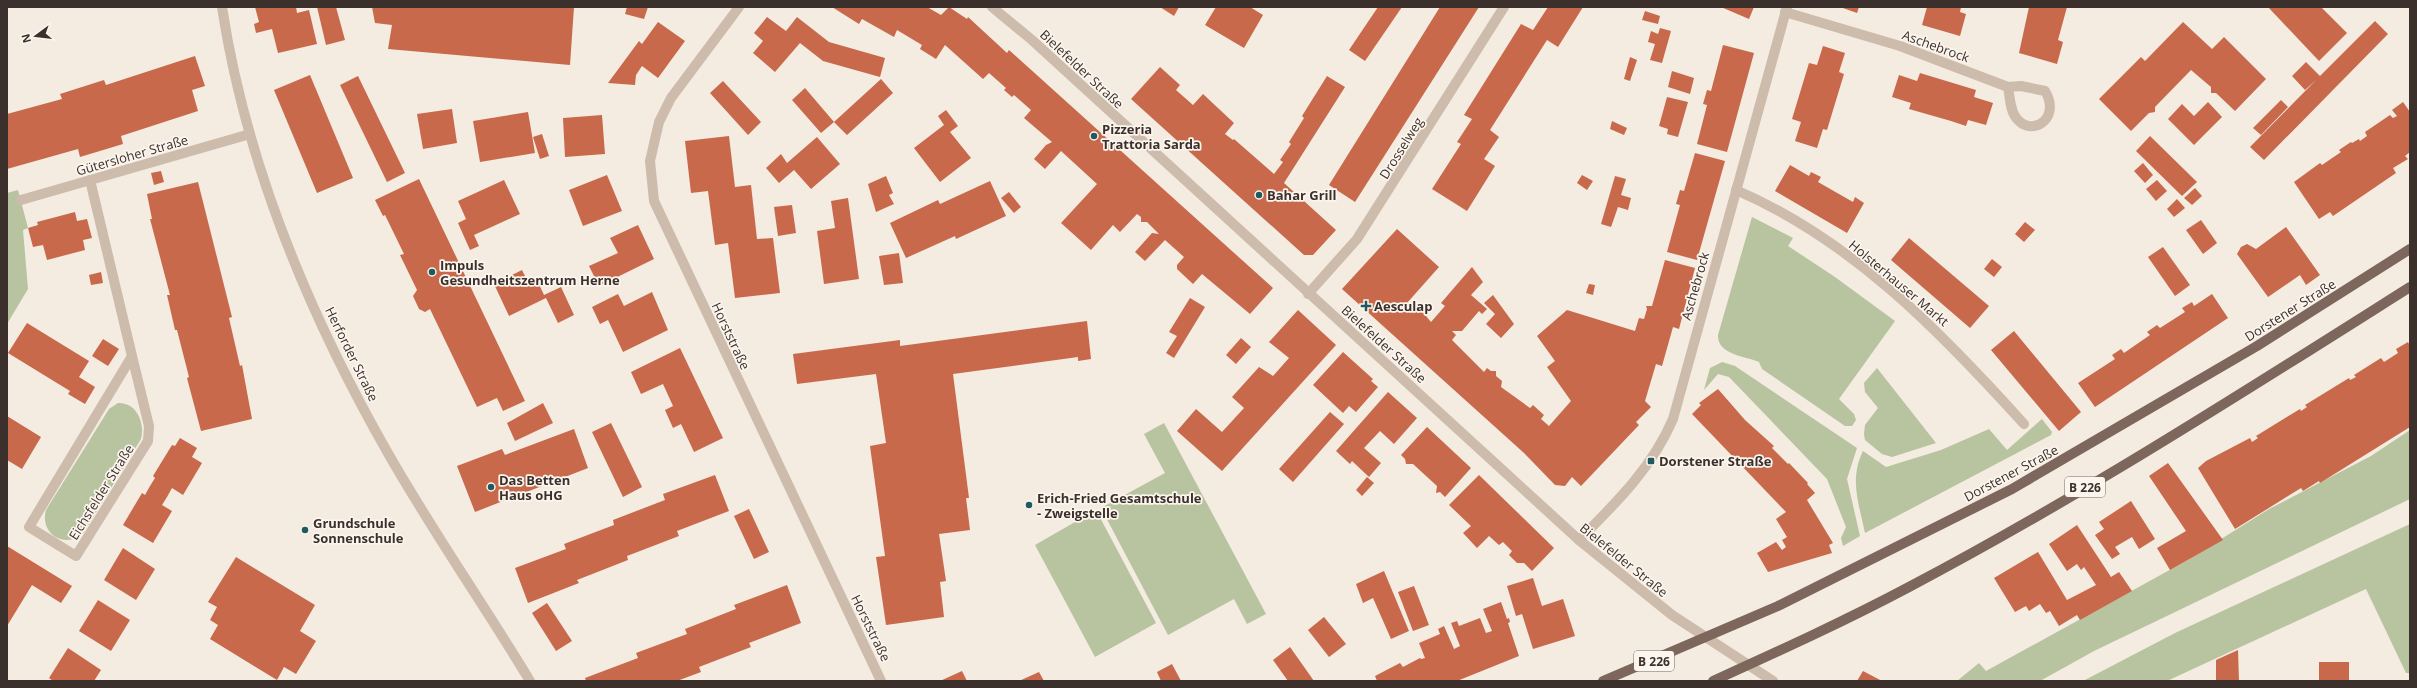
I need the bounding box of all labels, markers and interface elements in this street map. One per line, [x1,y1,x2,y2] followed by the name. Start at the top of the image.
[16,16,56,56] north arrow
[1036,26,1128,112] street label: Bielefelder Straße
[1900,26,1972,66] street label: Aschebrock
[17,32,34,45] text: N
[1375,114,1427,182] street label: Drosselweg
[1102,120,1201,153] place label: Pizzeria Trattoria Sarda
[74,130,190,180] street label: Gütersloher Straße
[1089,131,1099,141] marker: Pizzeria Trattoria Sarda
[1267,186,1336,204] place label: Bahar Grill
[1254,190,1264,200] marker: Bahar Grill
[1845,236,1953,330] street label: Holsterhauser Markt
[1677,250,1713,322] street label: Aschebrock
[440,256,620,289] place label: Impuls Gesundheitszentrum Herne
[427,267,437,277] marker: Impuls Gesundheitszentrum Herne
[2241,275,2339,345] street label: Dorstener Straße
[1374,297,1432,315] place label: Aesculap
[708,299,754,373] street label: Horststraße
[1338,301,1430,387] street label: Bielefelder Straße
[1361,301,1371,311] marker: Aesculap
[321,304,383,404] street label: Herforder Straße
[64,441,138,543] street label: Eichsfelder Straße
[1961,441,2061,505] street label: Dorstener Straße
[1659,452,1772,470] place label: Dorstener Straße
[1646,456,1656,466] marker: Dorstener Straße
[499,471,570,504] place label: Das Betten Haus oHG
[2065,477,2105,497] road number: B 226
[486,482,496,492] marker: Das Betten Haus oHG
[1037,489,1202,522] place label: Erich-Fried Gesamtschule - Zweigstelle
[1024,500,1034,510] marker: Erich-Fried Gesamtschule - Zweigstelle
[313,514,404,547] place label: Grundschule Sonnenschule
[1576,519,1672,601] street label: Bielefelder Straße
[300,525,310,535] marker: Grundschule Sonnenschule
[847,592,895,664] street label: Horststraße
[1634,651,1674,671] road number: B 226

